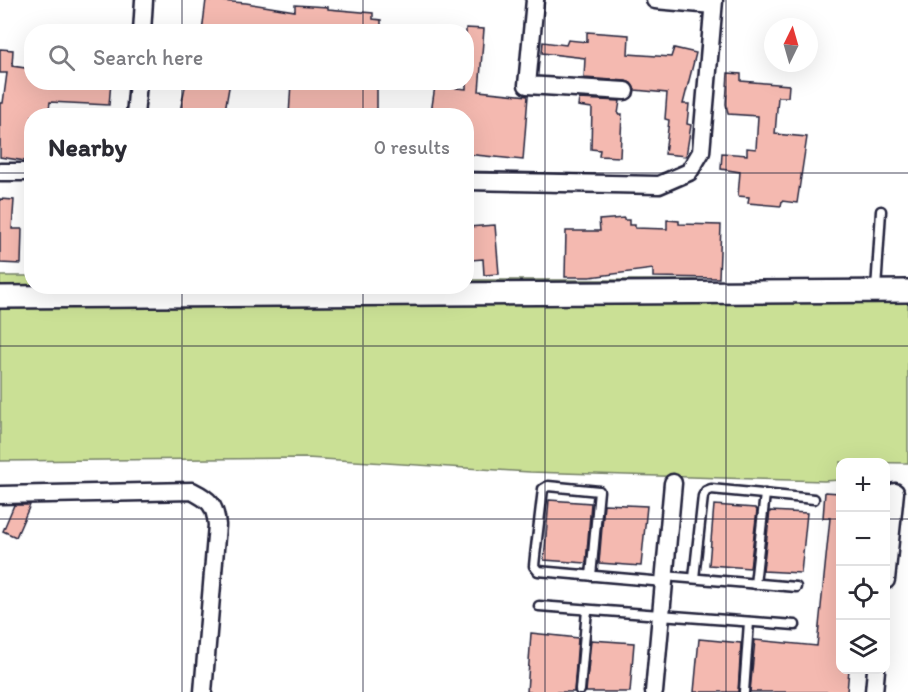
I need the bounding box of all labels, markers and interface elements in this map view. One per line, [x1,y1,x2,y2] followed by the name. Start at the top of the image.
[764,18,818,72] north arrow
[24,24,474,90] search box
[45,41,78,74] icon: search
[93,44,203,71] text: Search here
[48,131,127,163] text: Nearby
[374,135,450,159] text: 0 results
[836,458,890,674] map controls
[836,458,890,512] button: +
[836,512,890,566] button: −
[836,566,890,620] button: locate
[836,620,890,674] button: layers

